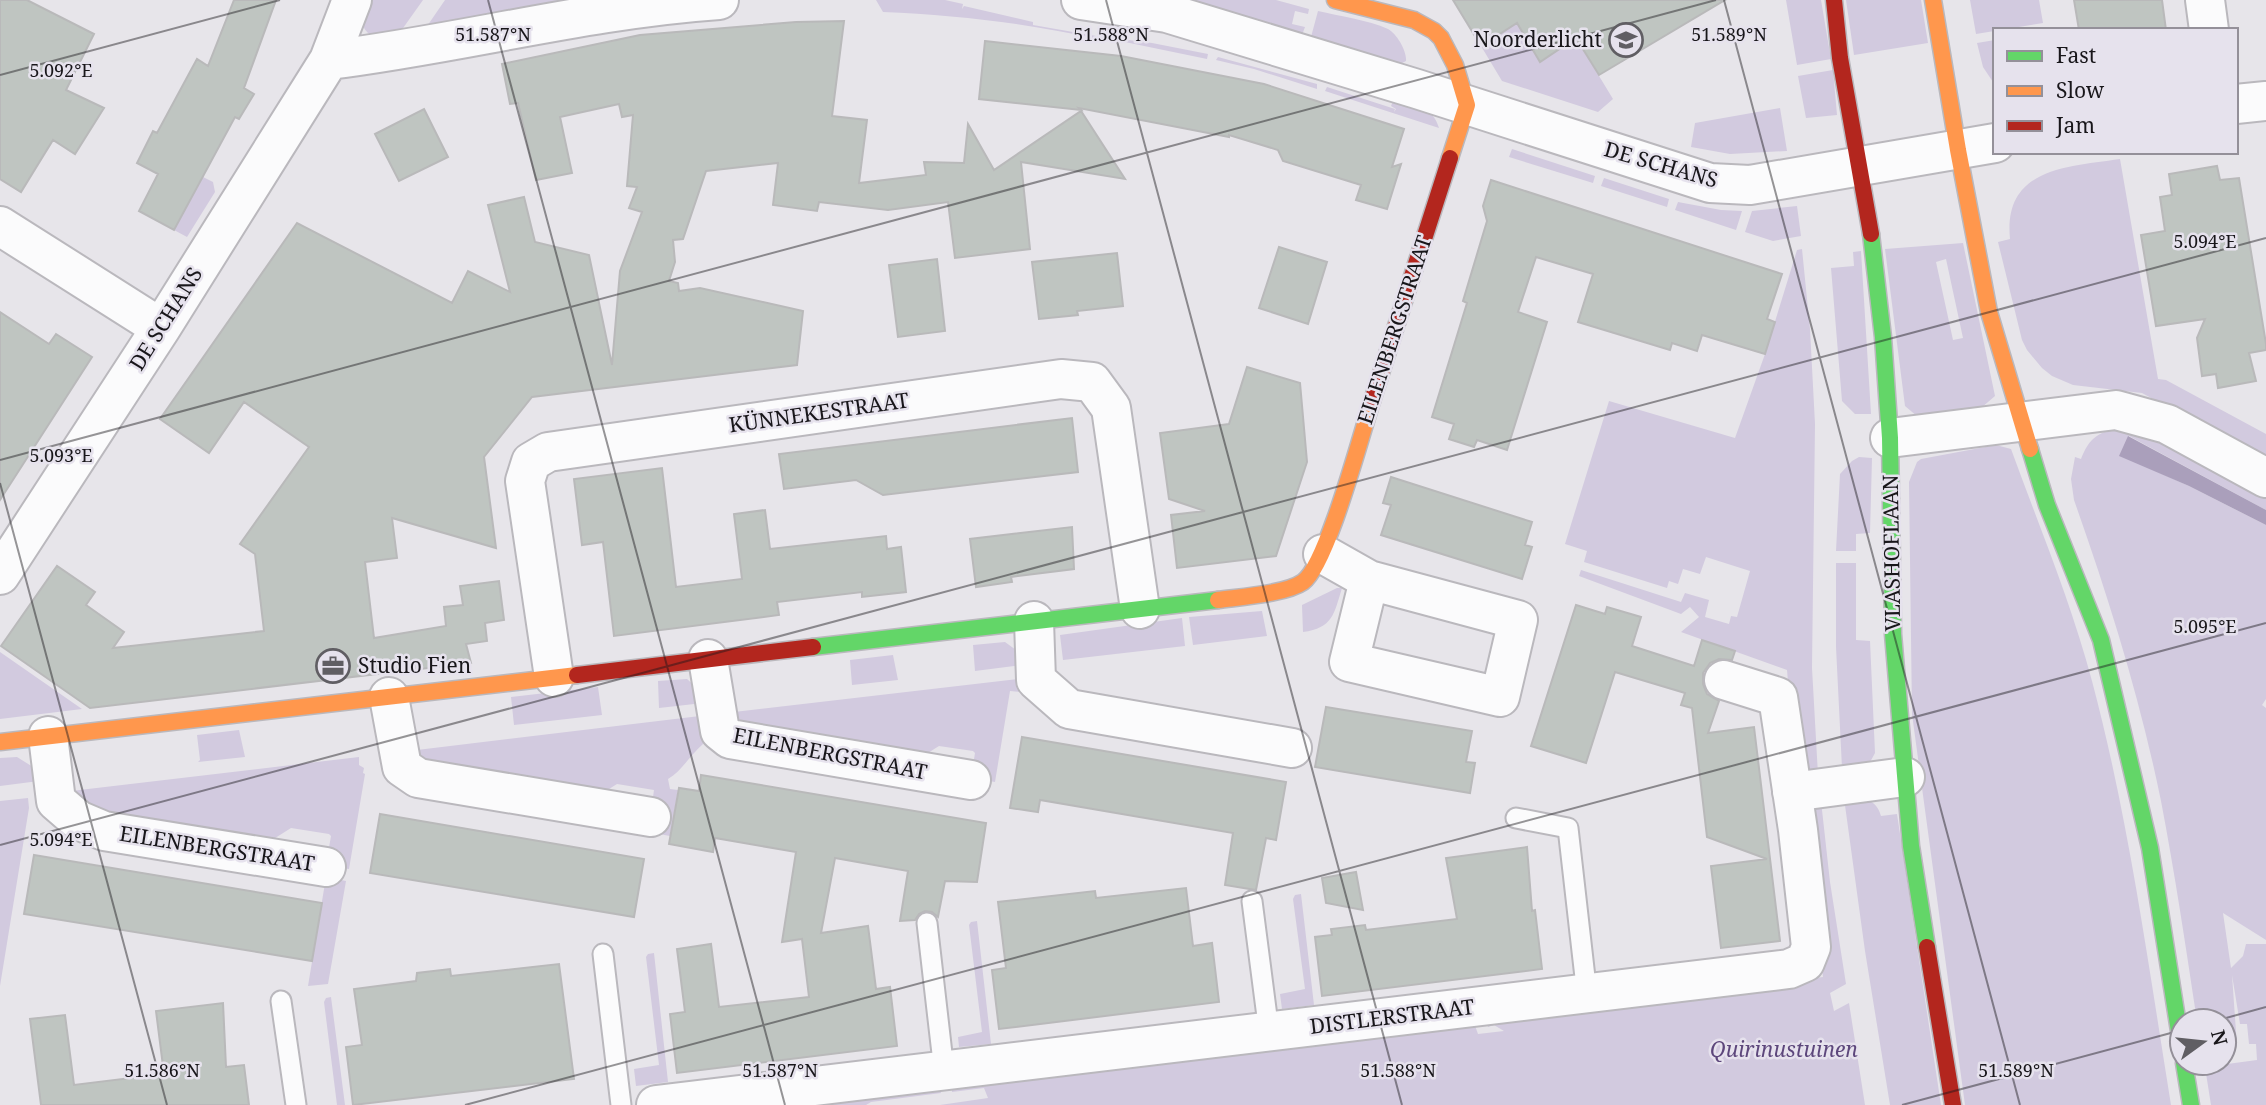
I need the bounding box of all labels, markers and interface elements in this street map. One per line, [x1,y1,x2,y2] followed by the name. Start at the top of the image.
[1607,21,1645,59] school or university icon: Noorderlicht
[455,22,531,46] text: 51.587°N
[1073,22,1149,46] text: 51.588°N
[1691,22,1767,46] text: 51.589°N
[1474,25,1602,53] place label: Noorderlicht
[1993,28,2238,154] legend
[2056,41,2096,69] text: Fast
[29,58,93,82] text: 5.092°E
[2056,76,2105,104] text: Slow
[2055,111,2095,139] text: Jam
[1601,134,1721,194] street label: DE SCHANS
[2173,229,2237,253] text: 5.094°E
[1350,232,1438,428] street label: EILENBERGSTRAAT
[122,261,208,376] street label: DE SCHANS
[727,385,911,439] street label: KÜNNEKESTRAAT
[29,443,93,467] text: 5.093°E
[1876,474,1906,632] street label: VLASHOFLAAN
[2173,614,2237,638] text: 5.095°E
[314,647,352,685] office icon: Studio Fien
[358,651,471,679] place label: Studio Fien
[731,720,930,786] street label: EILENBERGSTRAAT
[118,819,317,877] street label: EILENBERGSTRAAT
[29,827,93,851] text: 5.094°E
[1308,992,1476,1040] street label: DISTLERSTRAAT
[2168,1007,2238,1077] north arrow
[2205,1027,2234,1048] text: N
[1710,1035,1858,1063] park label: Quirinustuinen
[124,1058,200,1082] text: 51.586°N
[742,1058,818,1082] text: 51.587°N
[1360,1058,1436,1082] text: 51.588°N
[1978,1058,2054,1082] text: 51.589°N

